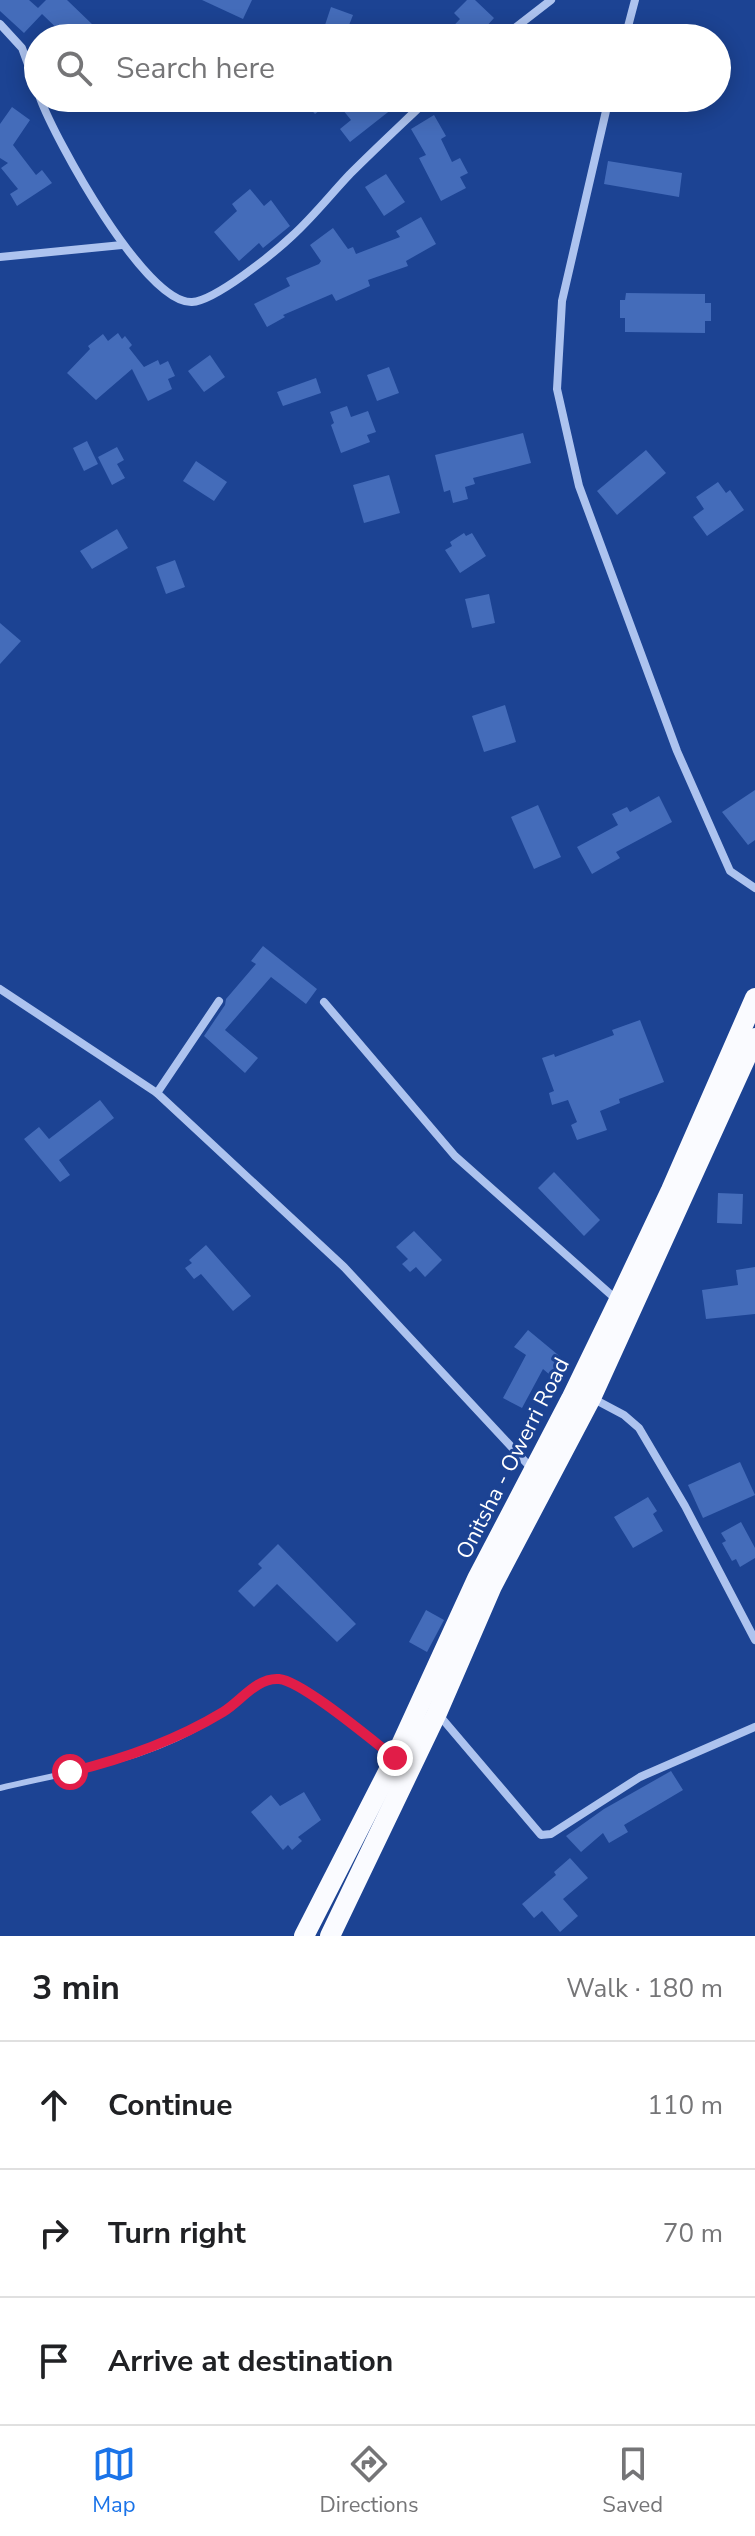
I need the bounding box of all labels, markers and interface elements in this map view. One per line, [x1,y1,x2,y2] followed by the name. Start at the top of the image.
[24,24,731,112] search box
[52,46,96,90] icon: search
[116,48,275,89] text: Search here
[449,1353,577,1564] street label: Onitsha - Owerri Road
[377,1740,413,1776] route end
[52,1754,88,1790] route start
[32,1965,120,2011] text: 3 min
[566,1971,723,2006] text: Walk · 180 m
[32,2083,76,2127] icon: ahead
[108,2085,233,2126] text: Continue
[647,2088,723,2123] text: 110 m
[32,2211,76,2255] icon: right
[108,2213,246,2254] text: Turn right
[663,2216,723,2251] text: 70 m
[32,2339,76,2383] icon: arrive
[108,2341,393,2382] text: Arrive at destination
[92,2442,136,2520] tab: Map
[320,2442,419,2520] tab: Directions
[602,2442,663,2520] tab: Saved

